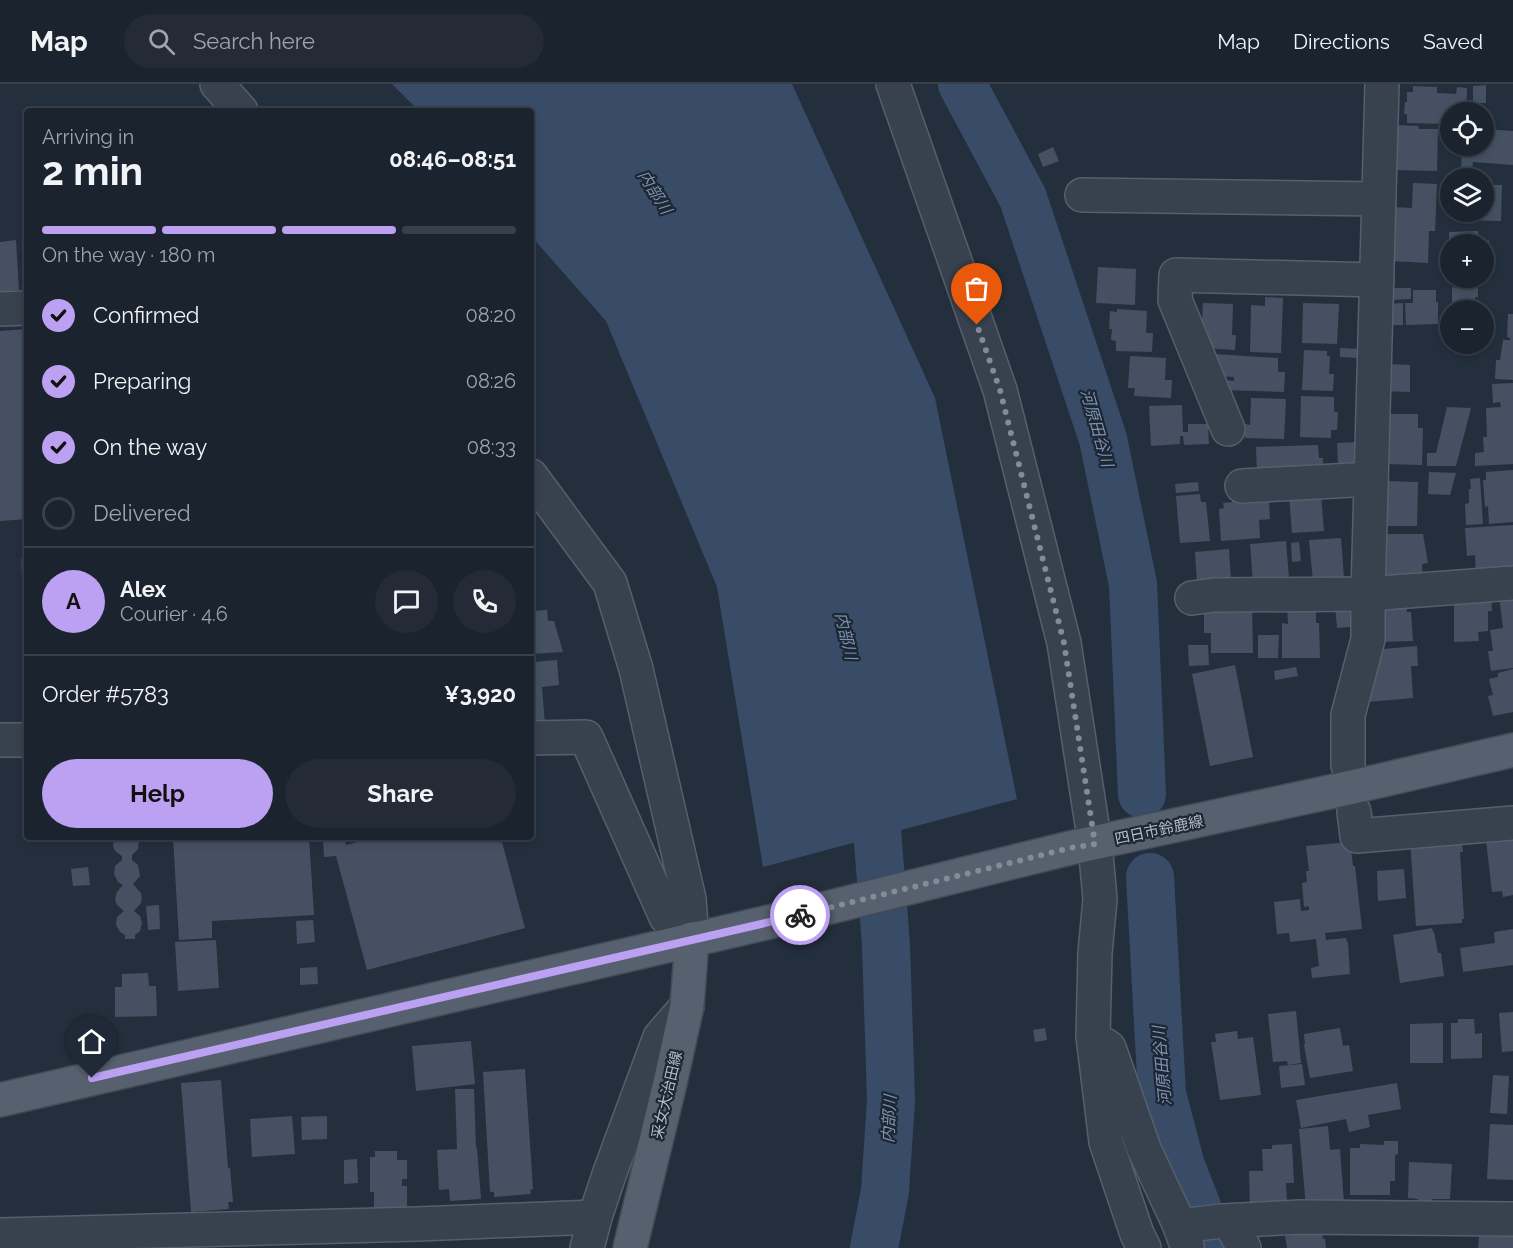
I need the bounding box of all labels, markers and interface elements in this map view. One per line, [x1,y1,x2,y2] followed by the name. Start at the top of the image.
[124,14,544,68] search box
[30,25,88,58] text: Map
[145,25,178,58] icon: search
[193,28,315,54] text: Search here
[1217,29,1260,54] text: Map
[1293,29,1390,54] text: Directions
[1423,29,1483,54] text: Saved
[1440,102,1494,354] map controls
[1440,102,1494,156] button: locate
[42,125,134,149] text: Arriving in
[389,146,516,172] text: 08:46–08:51
[42,148,143,194] text: 2 min
[634,167,677,219] water label: 内部川
[1440,168,1494,222] button: layers
[1440,234,1494,288] button: +
[42,243,215,267] text: On the way · 180 m
[951,263,1002,325] pin
[960,272,993,305] icon: bag
[42,299,75,332] icon: check
[1440,300,1494,354] button: −
[93,302,200,328] text: Confirmed
[465,303,516,327] text: 08:20
[42,365,75,398] icon: check
[93,368,191,394] text: Preparing
[466,369,516,393] text: 08:26
[1077,387,1118,471] water label: 河原田谷川
[42,431,75,464] icon: check
[93,434,207,460] text: On the way
[467,435,516,459] text: 08:33
[93,500,191,526] text: Delivered
[375,570,438,633] button: chat
[453,570,516,633] button: phone
[120,576,166,602] text: Alex
[66,588,81,614] text: A
[120,602,228,626] text: Courier · 4.6
[831,610,861,663] water label: 内部川
[42,681,169,707] text: Order #5783
[444,681,516,707] text: ¥3,920
[42,759,273,828] button: Help
[285,759,516,828] button: Share
[1113,812,1205,848] street label: 四日市鈴鹿線
[770,885,830,945] courier
[784,899,817,932] icon: bike
[66,1016,117,1078] pin
[1149,1023,1175,1107] water label: 河原田谷川
[75,1025,108,1058] icon: home
[648,1049,686,1141] street label: 采女大治田線
[878,1093,900,1143] water label: 内部川

